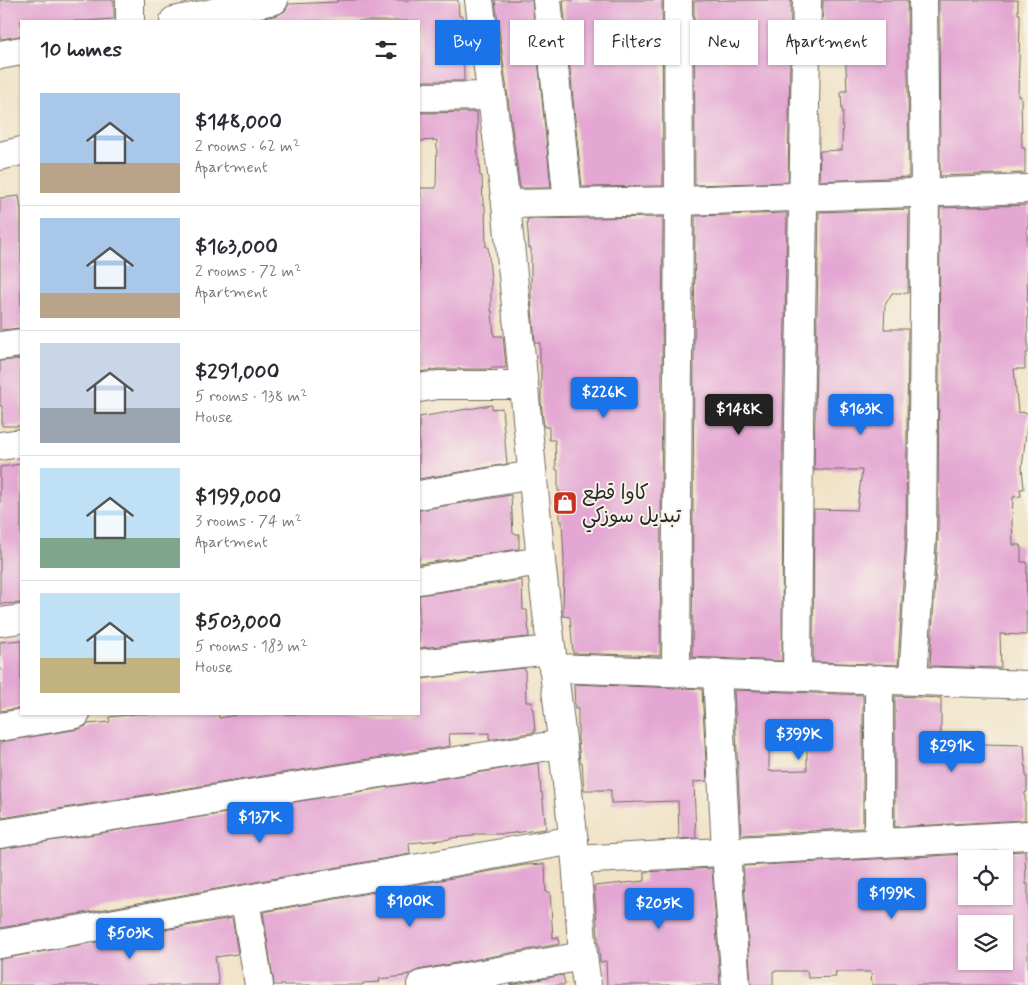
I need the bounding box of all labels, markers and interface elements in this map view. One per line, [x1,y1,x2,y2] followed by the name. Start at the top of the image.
[435,20,500,65] chip: Buy
[510,20,584,65] chip: Rent
[594,20,680,65] chip: Filters
[690,20,758,65] chip: New
[768,20,886,65] chip: Apartment
[40,36,122,64] text: 10 homes
[372,36,400,64] icon: filters
[195,108,282,136] text: $148,000
[80,113,140,173] icon: home
[195,136,300,157] text: 2 rooms · 62 m²
[195,157,268,178] text: Apartment
[195,233,278,261] text: $163,000
[80,238,140,298] icon: home
[195,261,301,282] text: 2 rooms · 72 m²
[195,282,268,303] text: Apartment
[195,358,279,386] text: $291,000
[80,363,140,423] icon: home
[569,376,639,419] pin: $226K
[582,382,626,403] text: $226K
[195,386,307,407] text: 5 rooms · 138 m²
[704,394,774,436] pin: $148K
[826,394,896,436] pin: $163K
[716,399,762,420] text: $148K
[839,399,883,420] text: $163K
[195,407,233,428] text: House
[582,480,681,533] place label: كاوا قطع تبديل سوزكي
[195,483,281,511] text: $199,000
[80,488,140,548] icon: home
[552,490,578,516] shop icon: كاوا قطع تبديل سوزكي
[195,511,302,532] text: 3 rooms · 74 m²
[195,532,268,553] text: Apartment
[195,608,281,636] text: $503,000
[80,613,140,673] icon: home
[195,636,307,657] text: 5 rooms · 183 m²
[195,657,233,678] text: House
[764,718,834,761] pin: $399K
[776,724,822,745] text: $399K
[917,730,987,773] pin: $291K
[930,736,974,757] text: $291K
[225,802,295,844] pin: $137K
[238,807,282,828] text: $137K
[958,850,1013,970] map controls
[958,850,1013,905] button: locate
[857,878,927,920] pin: $199K
[869,883,915,904] text: $199K
[375,886,445,928] pin: $100K
[624,888,694,930] pin: $205K
[387,891,433,912] text: $100K
[636,893,682,914] text: $205K
[958,915,1013,970] button: layers
[95,918,165,960] pin: $503K
[107,923,153,944] text: $503K

